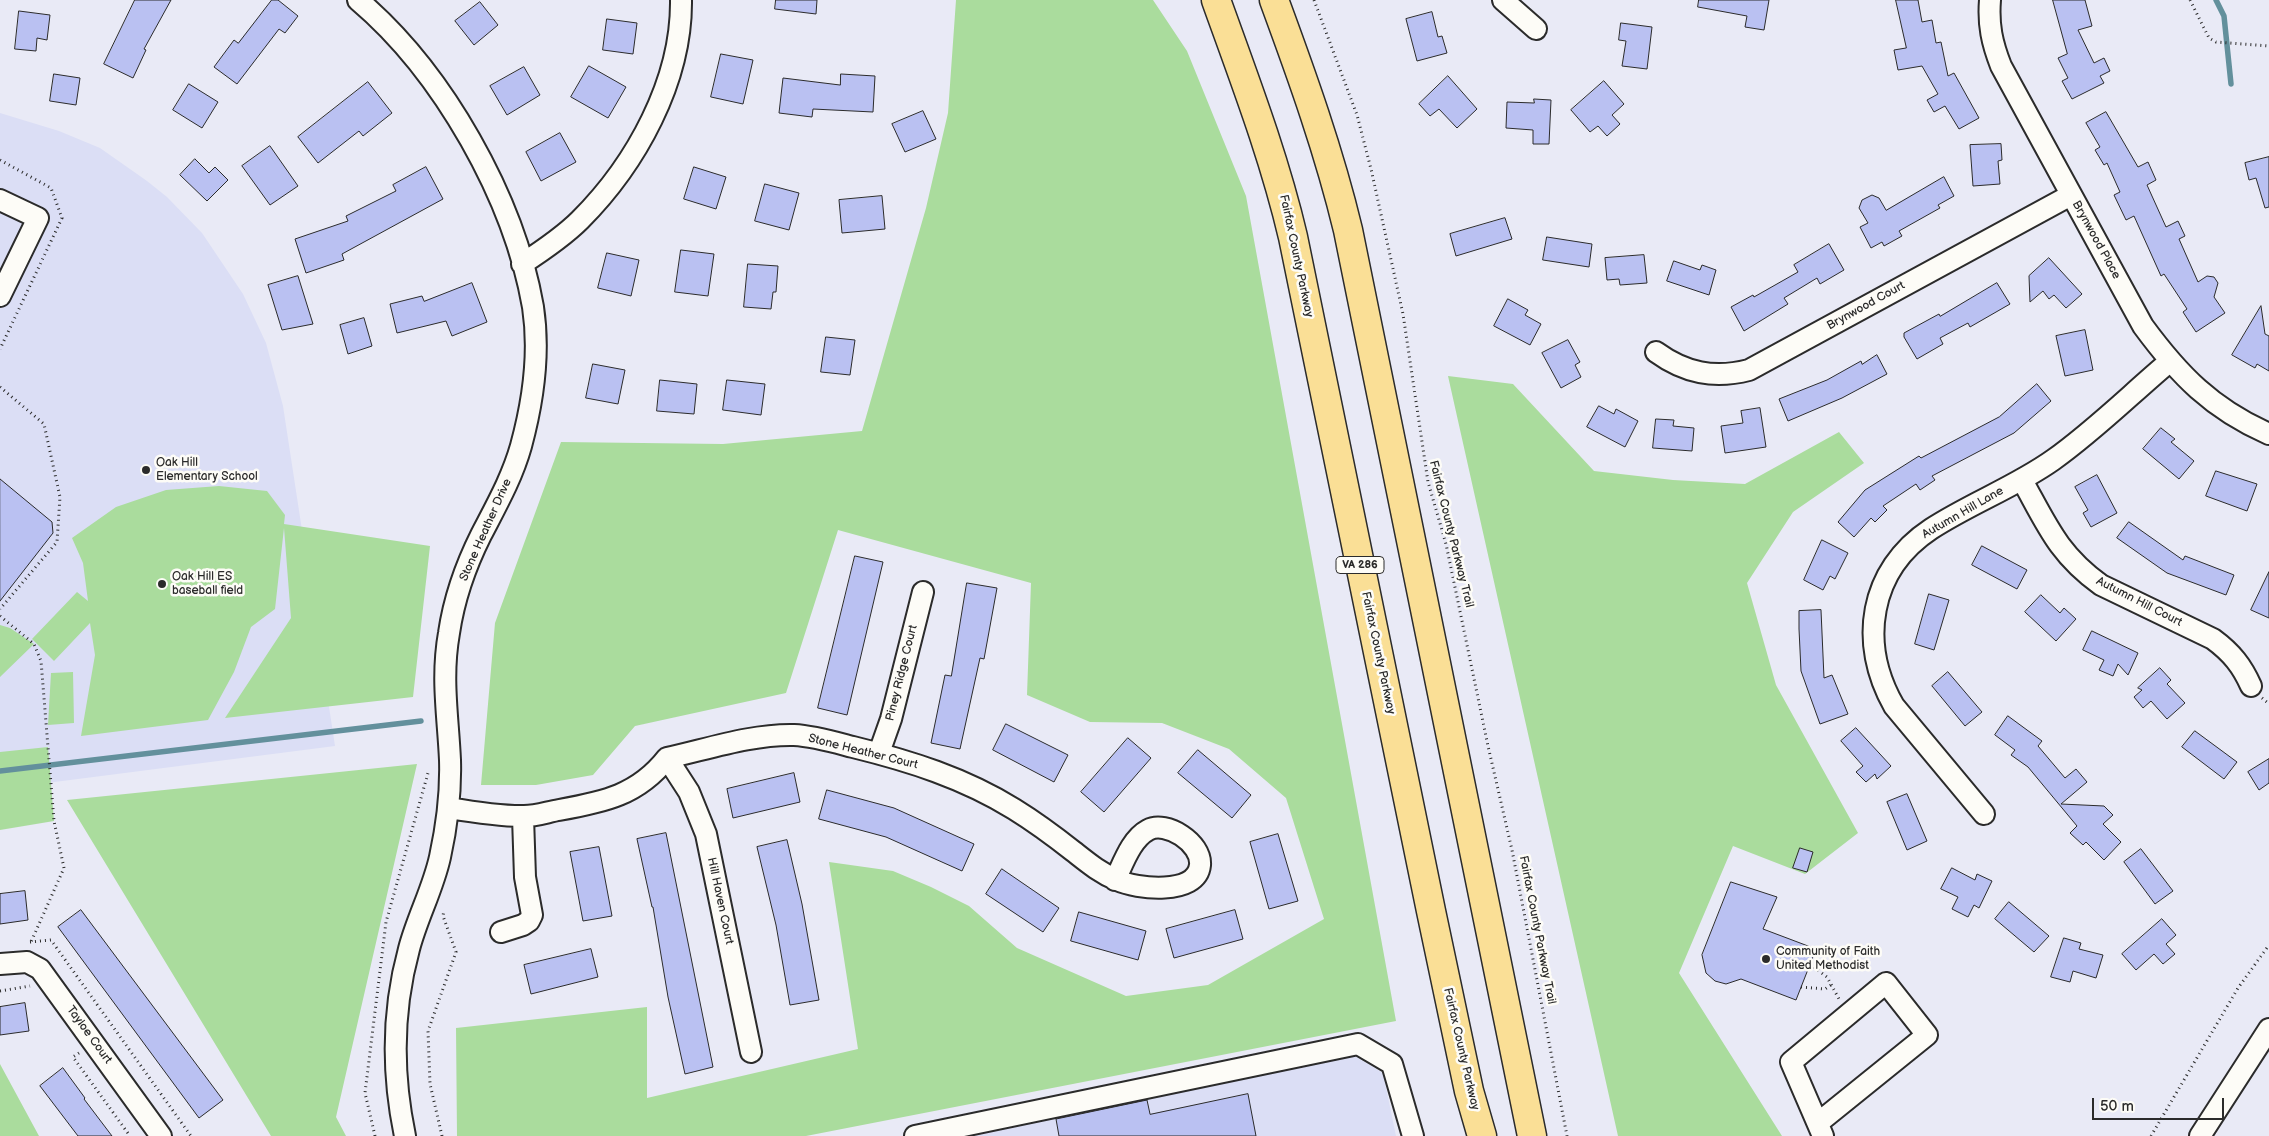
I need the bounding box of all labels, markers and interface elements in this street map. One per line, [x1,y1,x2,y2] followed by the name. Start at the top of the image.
[1276,193,1316,319] street label: Fairfax County Parkway
[2069,198,2123,282] street label: Brynwood Place
[1824,279,1908,333] street label: Brynwood Court
[156,456,258,484] place label: Oak Hill Elementary School
[1426,459,1476,609] street label: Fairfax County Parkway Trail
[140,464,152,476] marker: Oak Hill Elementary School
[457,477,515,583] street label: Stone Heather Drive
[1920,484,2006,542] street label: Autumn Hill Lane
[1336,556,1384,574] road number: VA 286
[172,570,243,598] place label: Oak Hill ES baseball field
[2094,574,2184,630] street label: Autumn Hill Court
[156,578,168,590] marker: Oak Hill ES baseball field
[1358,590,1398,716] street label: Fairfax County Parkway
[883,624,921,722] street label: Piney Ridge Court
[807,731,919,773] street label: Stone Heather Court
[1516,854,1558,1006] street label: Fairfax County Parkway Trail
[704,856,736,946] street label: Hill Haven Court
[1776,945,1880,973] place label: Community of Faith United Methodist
[1760,953,1772,965] marker: Community of Faith United Methodist
[1440,987,1482,1111] street label: Fairfax County Parkway
[63,1003,115,1067] street label: Tayloe Court
[2094,1088,2226,1120] scale bar
[2100,1097,2134,1116] text: 50 m

